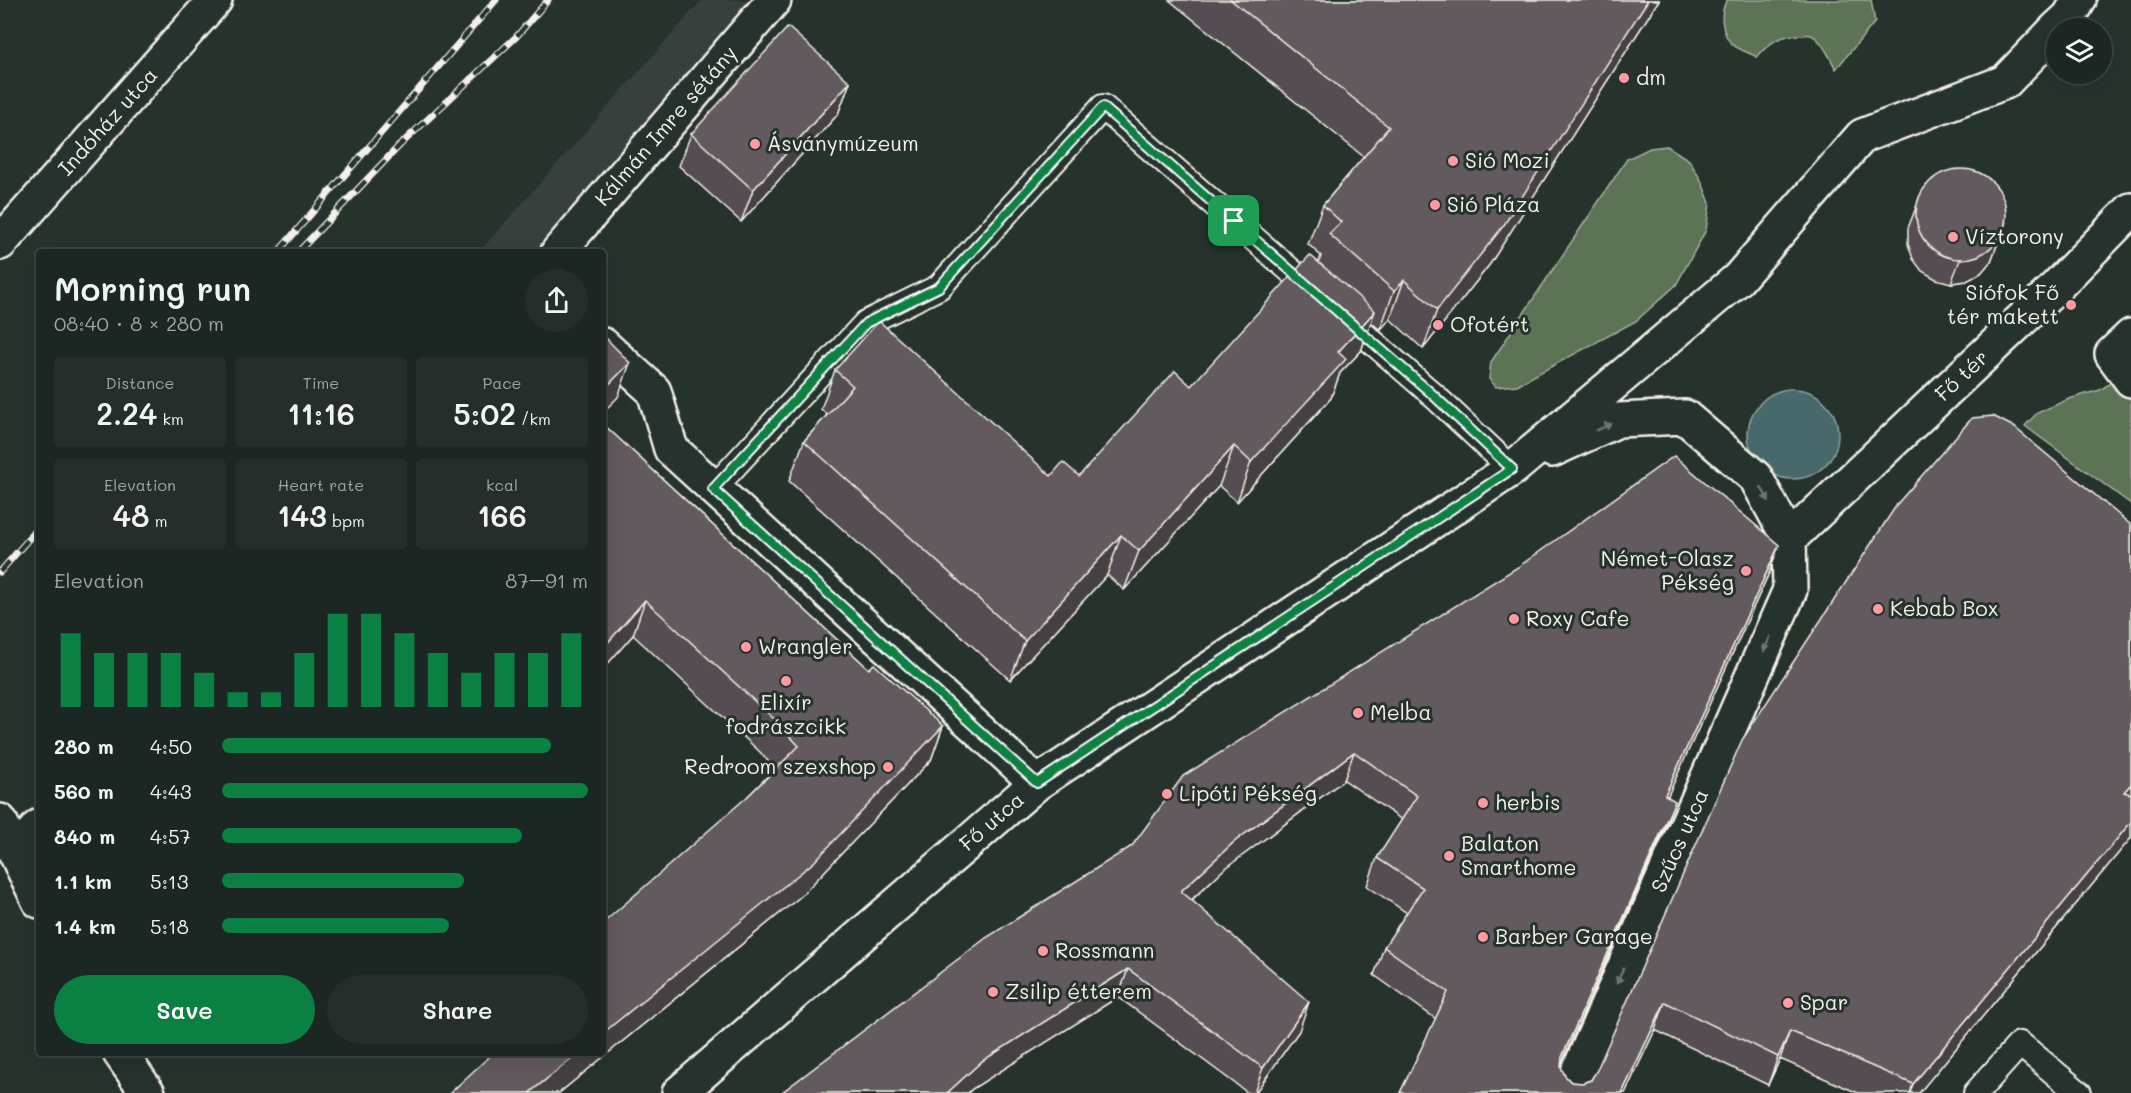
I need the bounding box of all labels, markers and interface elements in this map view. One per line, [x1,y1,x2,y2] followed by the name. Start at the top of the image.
[2046,18,2112,84] map controls
[2046,18,2112,84] button: layers
[588,39,742,211] street label: Kálmán Imre sétány
[51,61,162,181] street label: Indóház utca
[1636,63,1666,90] place label: dm
[1617,71,1631,85] marker: dm
[767,129,919,156] place label: Ásványmúzeum
[748,137,762,151] marker: Ásványmúzeum
[1465,146,1550,173] place label: Sió Mozi
[1446,154,1460,168] marker: Sió Mozi
[1447,190,1540,217] place label: Sió Pláza
[1208,195,1259,246] pin
[1428,198,1442,212] marker: Sió Pláza
[1217,204,1250,237] icon: arrive
[1965,222,2064,249] place label: Víztorony
[1946,230,1960,244] marker: Víztorony
[54,266,251,309] text: Morning run
[525,269,588,332] button: share
[1947,278,2059,329] place label: Siófok Fő tér makett
[2064,298,2078,312] marker: Siófok Fő tér makett
[54,310,224,336] text: 08:40 · 8 × 280 m
[1450,310,1529,337] place label: Ofotért
[1431,318,1445,332] marker: Ofotért
[1928,343,1993,406] street label: Fő tér
[106,372,174,393] text: Distance
[303,372,339,393] text: Time
[482,372,522,393] text: Pace
[96,393,157,433] text: 2.24
[287,393,355,433] text: 11:16
[453,393,516,433] text: 5:02
[157,408,184,429] text: km
[516,408,551,429] text: /km
[1595,422,1612,431] one-way arrow
[104,474,176,495] text: Elevation
[278,474,364,495] text: Heart rate
[486,474,518,495] text: kcal
[1760,486,1770,503] one-way arrow
[113,495,150,535] text: 48
[277,495,327,535] text: 143
[477,495,527,535] text: 166
[150,510,167,531] text: m
[327,510,365,531] text: bpm
[1601,544,1734,595] place label: Német-Olasz Pékség
[1739,564,1753,578] marker: Német-Olasz Pékség
[54,567,144,593] text: Elevation
[505,567,588,593] text: 87–91 m
[1890,594,1999,621] place label: Kebab Box
[1871,602,1885,616] marker: Kebab Box
[1526,604,1630,631] place label: Roxy Cafe
[1507,612,1521,626] marker: Roxy Cafe
[758,632,853,659] place label: Wrangler
[1762,635,1771,652] one-way arrow
[739,640,753,654] marker: Wrangler
[779,674,793,688] marker: Elixír fodrászcikk
[726,688,846,739] place label: Elixír fodrászcikk
[1370,698,1431,725] place label: Melba
[1351,706,1365,720] marker: Melba
[54,733,114,759] text: 280 m
[150,733,192,759] text: 4:50
[684,752,876,779] place label: Redroom szexshop
[881,760,895,774] marker: Redroom szexshop
[54,778,114,804] text: 560 m
[150,778,191,804] text: 4:43
[1179,779,1317,806] place label: Lipóti Pékség
[1644,784,1713,896] street label: Szűcs utca
[953,785,1029,856] street label: Fő utca
[1160,787,1174,801] marker: Lipóti Pékség
[1495,788,1560,815] place label: herbis
[1476,796,1490,810] marker: herbis
[54,823,115,849] text: 840 m
[150,823,191,849] text: 4:57
[1461,829,1576,880] place label: Balaton Smarthome
[1442,849,1456,863] marker: Balaton Smarthome
[54,868,112,894] text: 1.1 km
[150,868,189,894] text: 5:13
[54,913,116,939] text: 1.4 km
[150,913,189,939] text: 5:18
[1495,922,1653,949] place label: Barber Garage
[1476,930,1490,944] marker: Barber Garage
[1055,936,1154,963] place label: Rossmann
[1036,944,1050,958] marker: Rossmann
[1616,967,1625,984] one-way arrow
[54,975,315,1044] button: Save
[327,975,588,1044] button: Share
[1005,977,1152,1004] place label: Zsilip étterem
[986,985,1000,999] marker: Zsilip étterem
[1800,988,1848,1015] place label: Spar
[1781,996,1795,1010] marker: Spar

